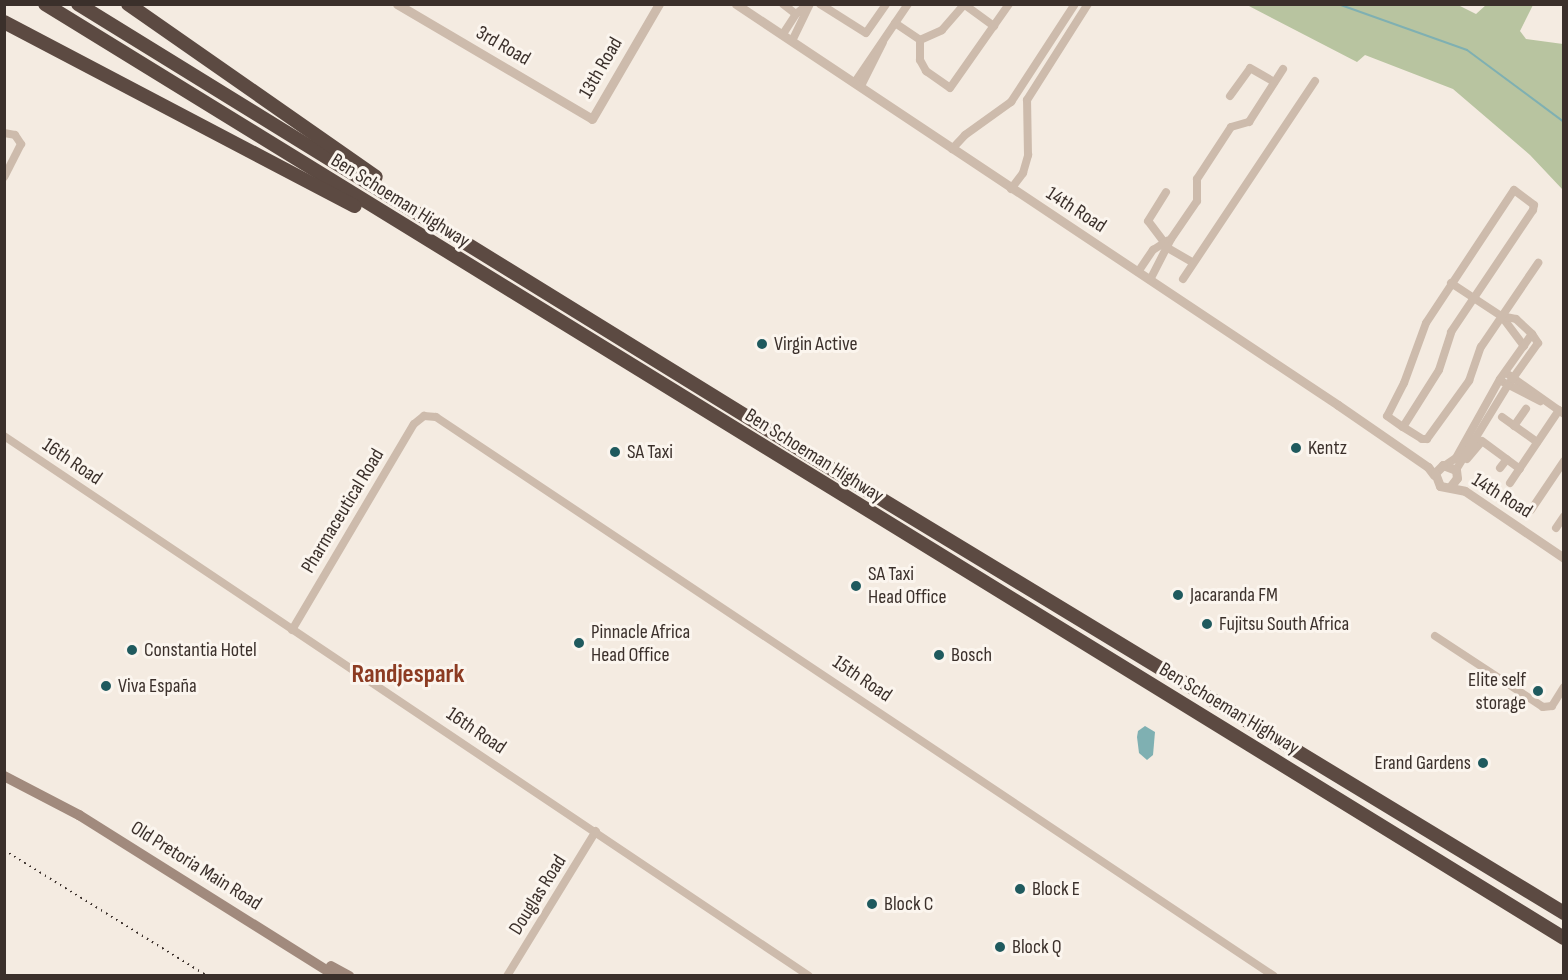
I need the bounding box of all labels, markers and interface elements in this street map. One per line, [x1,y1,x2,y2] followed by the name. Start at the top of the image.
[472,21,534,71] street label: 3rd Road
[574,33,628,103] street label: 13th Road
[326,149,474,253] street label: Ben Schoeman Highway
[1042,182,1110,238] street label: 14th Road
[774,332,858,356] place label: Virgin Active
[755,337,769,351] marker: Virgin Active
[740,404,888,508] street label: Ben Schoeman Highway
[38,433,106,491] street label: 16th Road
[1308,436,1347,460] place label: Kentz
[627,440,673,464] place label: SA Taxi
[1289,441,1303,455] marker: Kentz
[296,444,390,578] street label: Pharmaceutical Road
[608,445,622,459] marker: SA Taxi
[1467,468,1537,524] street label: 14th Road
[868,562,946,609] place label: SA Taxi Head Office
[849,579,863,593] marker: SA Taxi Head Office
[1190,583,1278,607] place label: Jacaranda FM
[1171,588,1185,602] marker: Jacaranda FM
[1219,612,1349,636] place label: Fujitsu South Africa
[1200,617,1214,631] marker: Fujitsu South Africa
[591,620,690,667] place label: Pinnacle Africa Head Office
[572,636,586,650] marker: Pinnacle Africa Head Office
[144,638,257,662] place label: Constantia Hotel
[125,643,139,657] marker: Constantia Hotel
[951,643,992,667] place label: Bosch
[932,648,946,662] marker: Bosch
[828,651,896,707] street label: 15th Road
[1155,658,1303,760] street label: Ben Schoeman Highway
[351,659,465,691] district label: Randjespark
[1468,668,1526,715] place label: Elite self storage
[118,674,197,698] place label: Viva España
[99,679,113,693] marker: Viva España
[1531,684,1545,698] marker: Elite self storage
[442,702,510,760] street label: 16th Road
[1374,751,1471,775] place label: Erand Gardens
[1476,756,1490,770] marker: Erand Gardens
[126,816,266,916] street label: Old Pretoria Main Road
[504,851,572,939] street label: Douglas Road
[1032,877,1080,901] place label: Block E
[1013,882,1027,896] marker: Block E
[884,892,933,916] place label: Block C
[865,897,879,911] marker: Block C
[1012,935,1062,959] place label: Block Q
[993,940,1007,954] marker: Block Q

